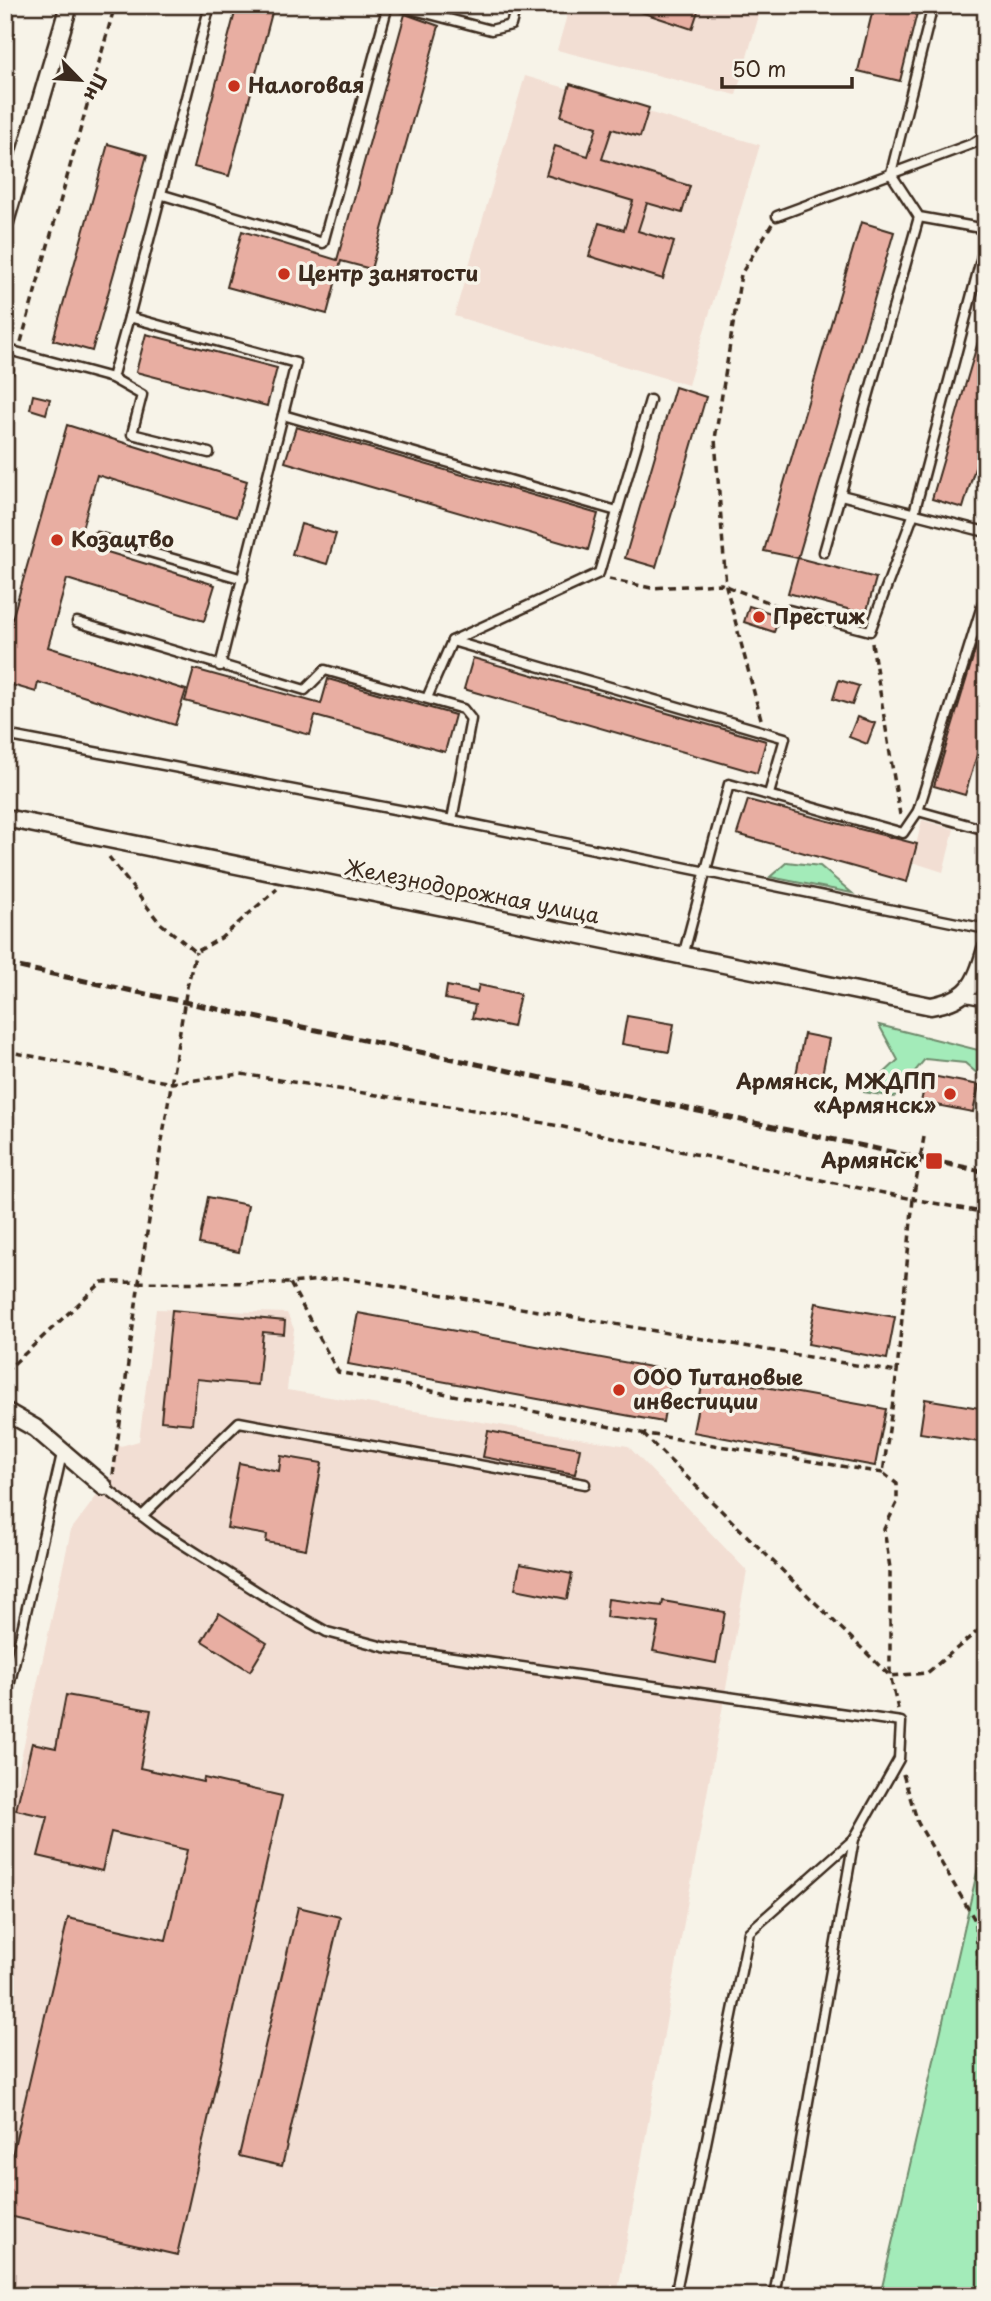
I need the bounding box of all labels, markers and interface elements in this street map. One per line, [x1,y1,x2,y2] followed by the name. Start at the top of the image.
[46,46,116,116] north arrow
[722,46,851,90] scale bar
[732,52,786,84] text: 50 m
[248,68,364,100] place label: Налоговая
[78,69,115,106] text: Пн
[226,78,242,94] marker: Налоговая
[298,256,478,288] place label: Центр занятости
[276,266,292,282] marker: Центр занятости
[71,522,174,554] place label: Козацтво
[49,532,65,548] marker: Козацтво
[773,599,865,631] place label: Престиж
[751,609,767,625] marker: Престиж
[342,850,603,931] street label: Железнодорожная улица
[735,1064,936,1120] place label: Армянск, МЖДПП «Армянск»
[942,1086,958,1102] marker: Армянск, МЖДПП «Армянск»
[820,1143,919,1175] place label: Армянск
[924,1151,944,1171] marker: Армянск
[633,1360,803,1416] place label: ООО Титановые инвестиции
[611,1382,627,1398] marker: ООО Титановые инвестиции

